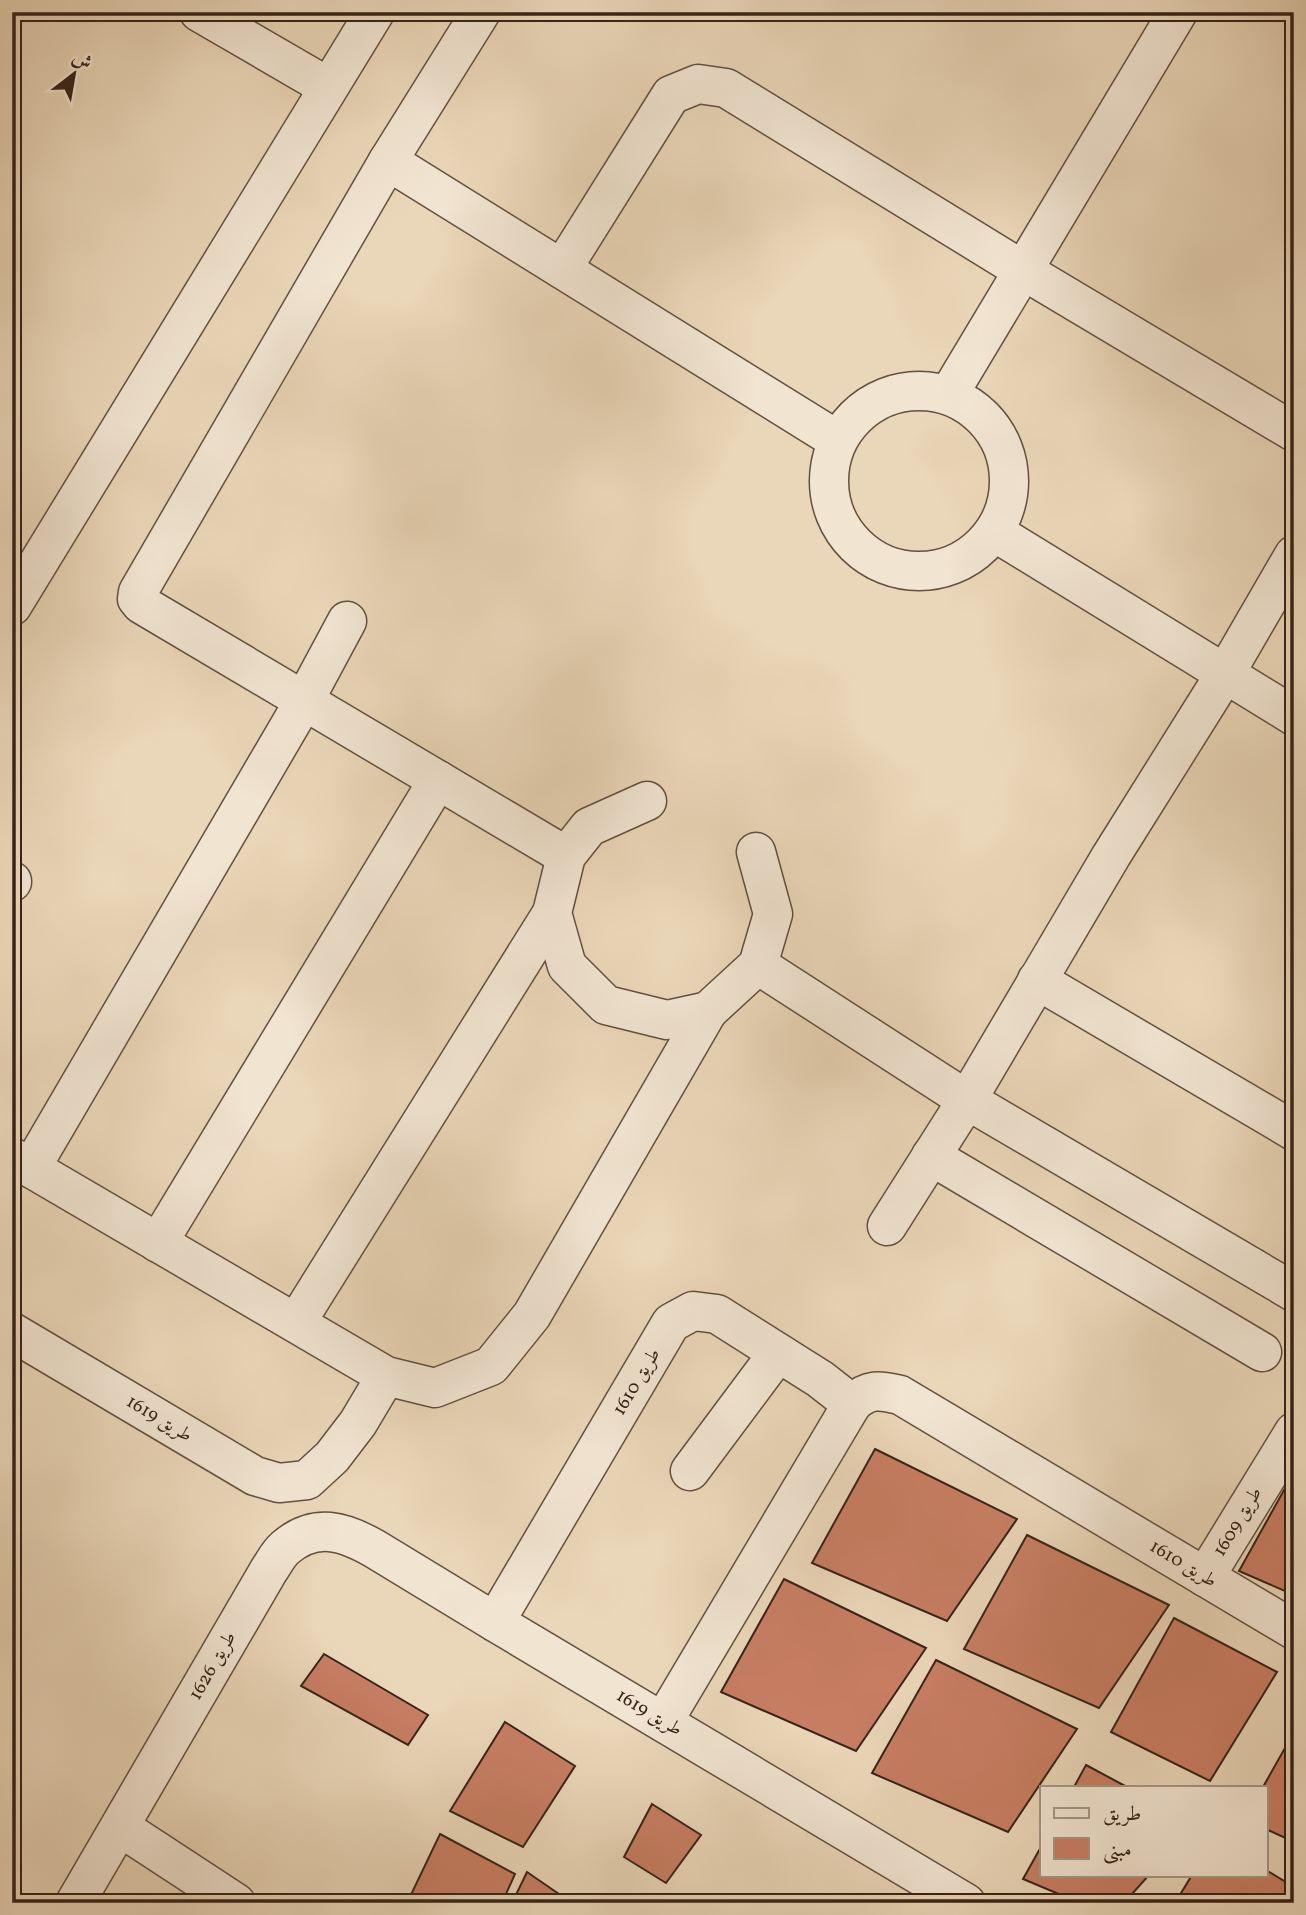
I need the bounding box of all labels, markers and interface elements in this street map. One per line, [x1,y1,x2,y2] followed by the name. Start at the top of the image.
[38,38,108,108] north arrow
[67,45,97,77] text: ش
[607,1343,667,1421] street label: طريق 1610
[121,1389,197,1449] street label: طريق 1619
[1207,1482,1269,1562] street label: طريق 1609
[1144,1534,1222,1594] street label: طريق 1610
[183,1627,243,1705] street label: طريق 1626
[611,1683,687,1743] street label: طريق 1619
[1040,1786,1268,1876] legend
[1103,1800,1141,1829] text: طريق
[1103,1836,1132,1865] text: مبنى

